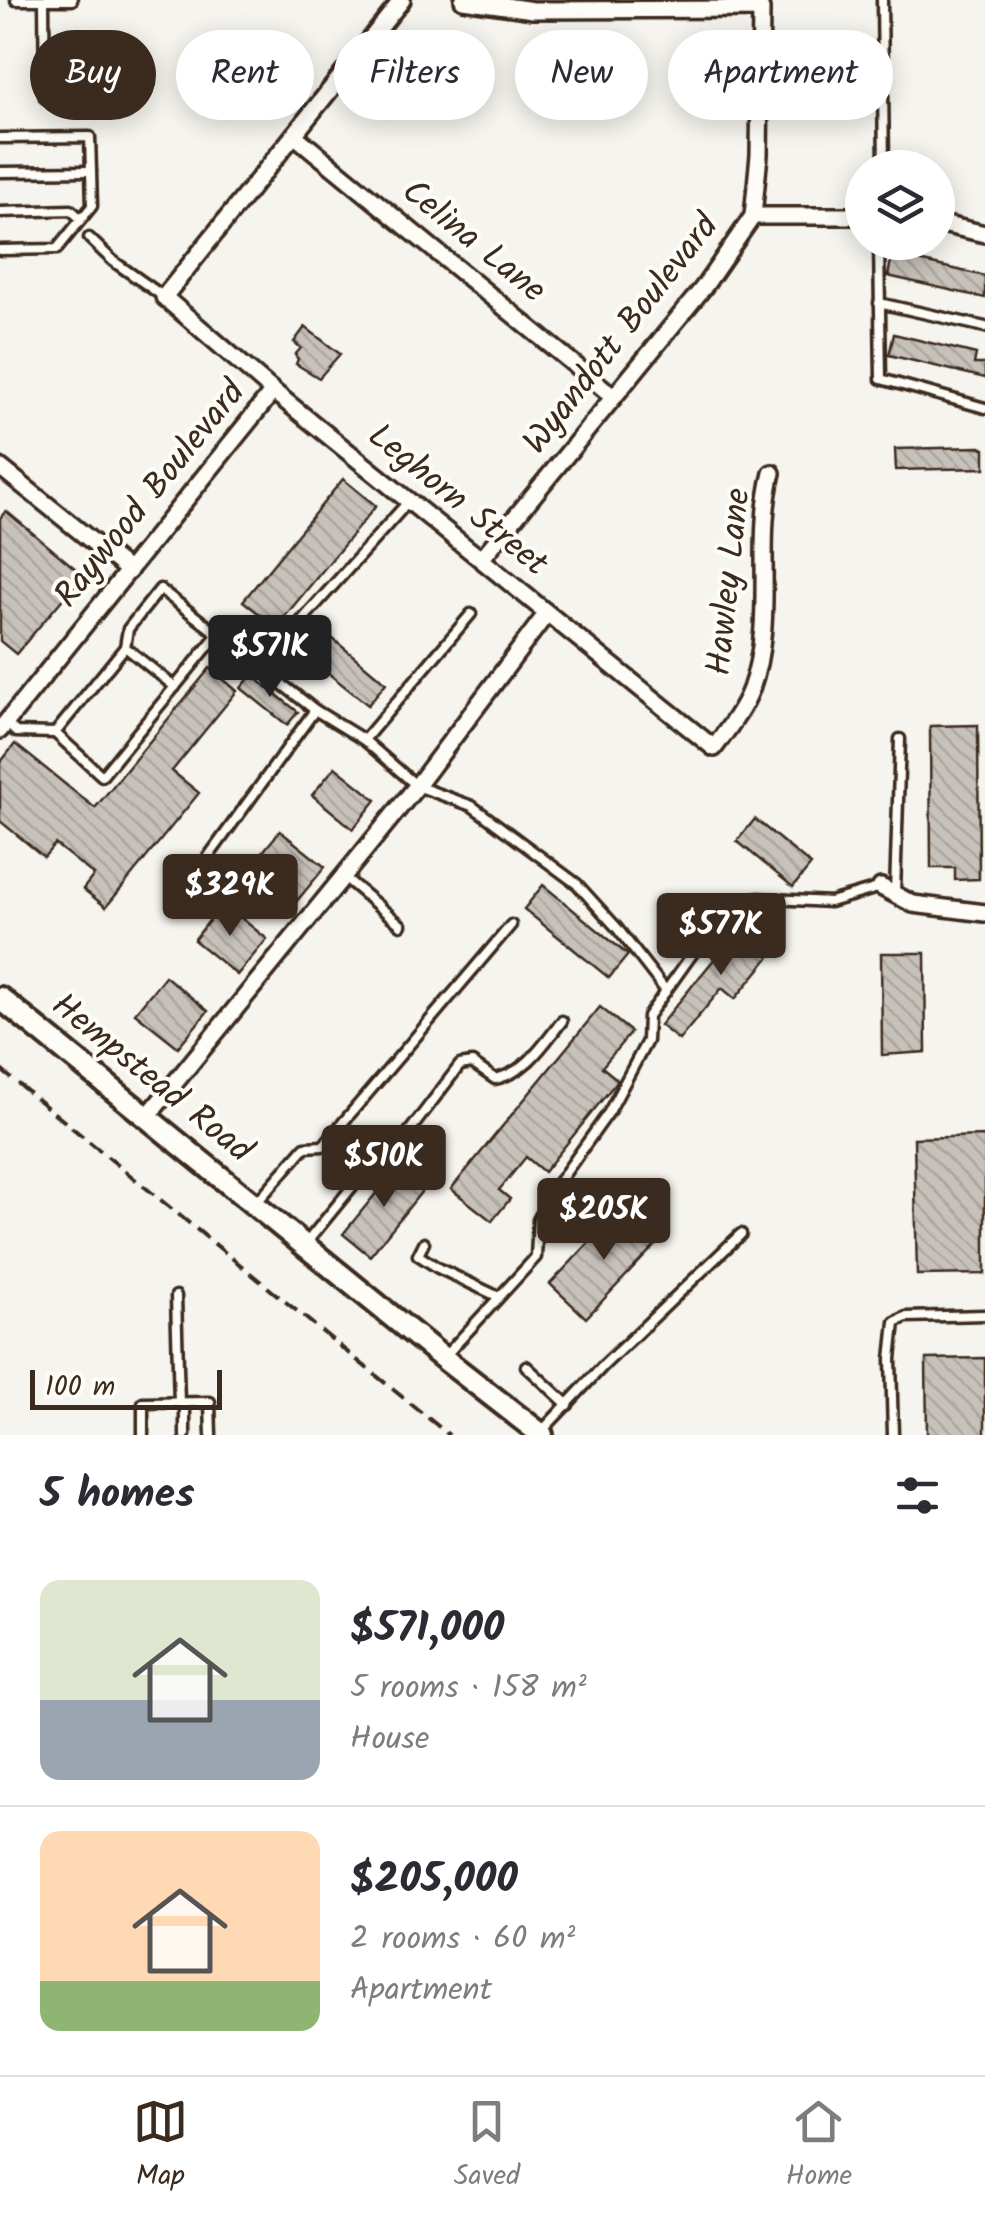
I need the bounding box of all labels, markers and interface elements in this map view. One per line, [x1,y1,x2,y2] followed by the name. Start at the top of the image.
[30,30,156,120] chip: Buy
[176,30,314,120] chip: Rent
[334,30,495,120] chip: Filters
[515,30,648,120] chip: New
[668,30,893,120] chip: Apartment
[845,150,955,260] map controls
[845,150,955,260] button: layers
[388,166,558,318] street label: Celina Lane
[510,201,735,468] street label: Wyandott Boulevard
[41,368,262,621] street label: Raywood Boulevard
[354,410,560,592] street label: Leghorn Street
[692,485,768,678] street label: Hawley Lane
[200,615,340,700] pin: $571K
[230,622,310,673] text: $571K
[160,854,300,939] pin: $329K
[185,861,275,912] text: $329K
[651,893,791,978] pin: $577K
[679,900,763,951] text: $577K
[38,980,265,1179] street label: Hempstead Road
[314,1125,454,1210] pin: $510K
[344,1132,424,1183] text: $510K
[534,1178,674,1263] pin: $205K
[559,1185,649,1236] text: $205K
[30,1365,222,1410] scale bar
[45,1365,115,1410] text: 100 m
[40,1462,195,1529] text: 5 homes
[890,1468,945,1523] icon: filters
[350,1596,504,1663] text: $571,000
[120,1620,240,1740] icon: home
[350,1663,587,1714] text: 5 rooms · 158 m²
[350,1714,429,1765] text: House
[350,1847,518,1914] text: $205,000
[120,1871,240,1991] icon: home
[350,1914,575,1965] text: 2 rooms · 60 m²
[350,1965,492,2016] text: Apartment
[133,2094,188,2199] tab: Map
[454,2094,520,2199] tab: Saved
[786,2094,852,2199] tab: Home

